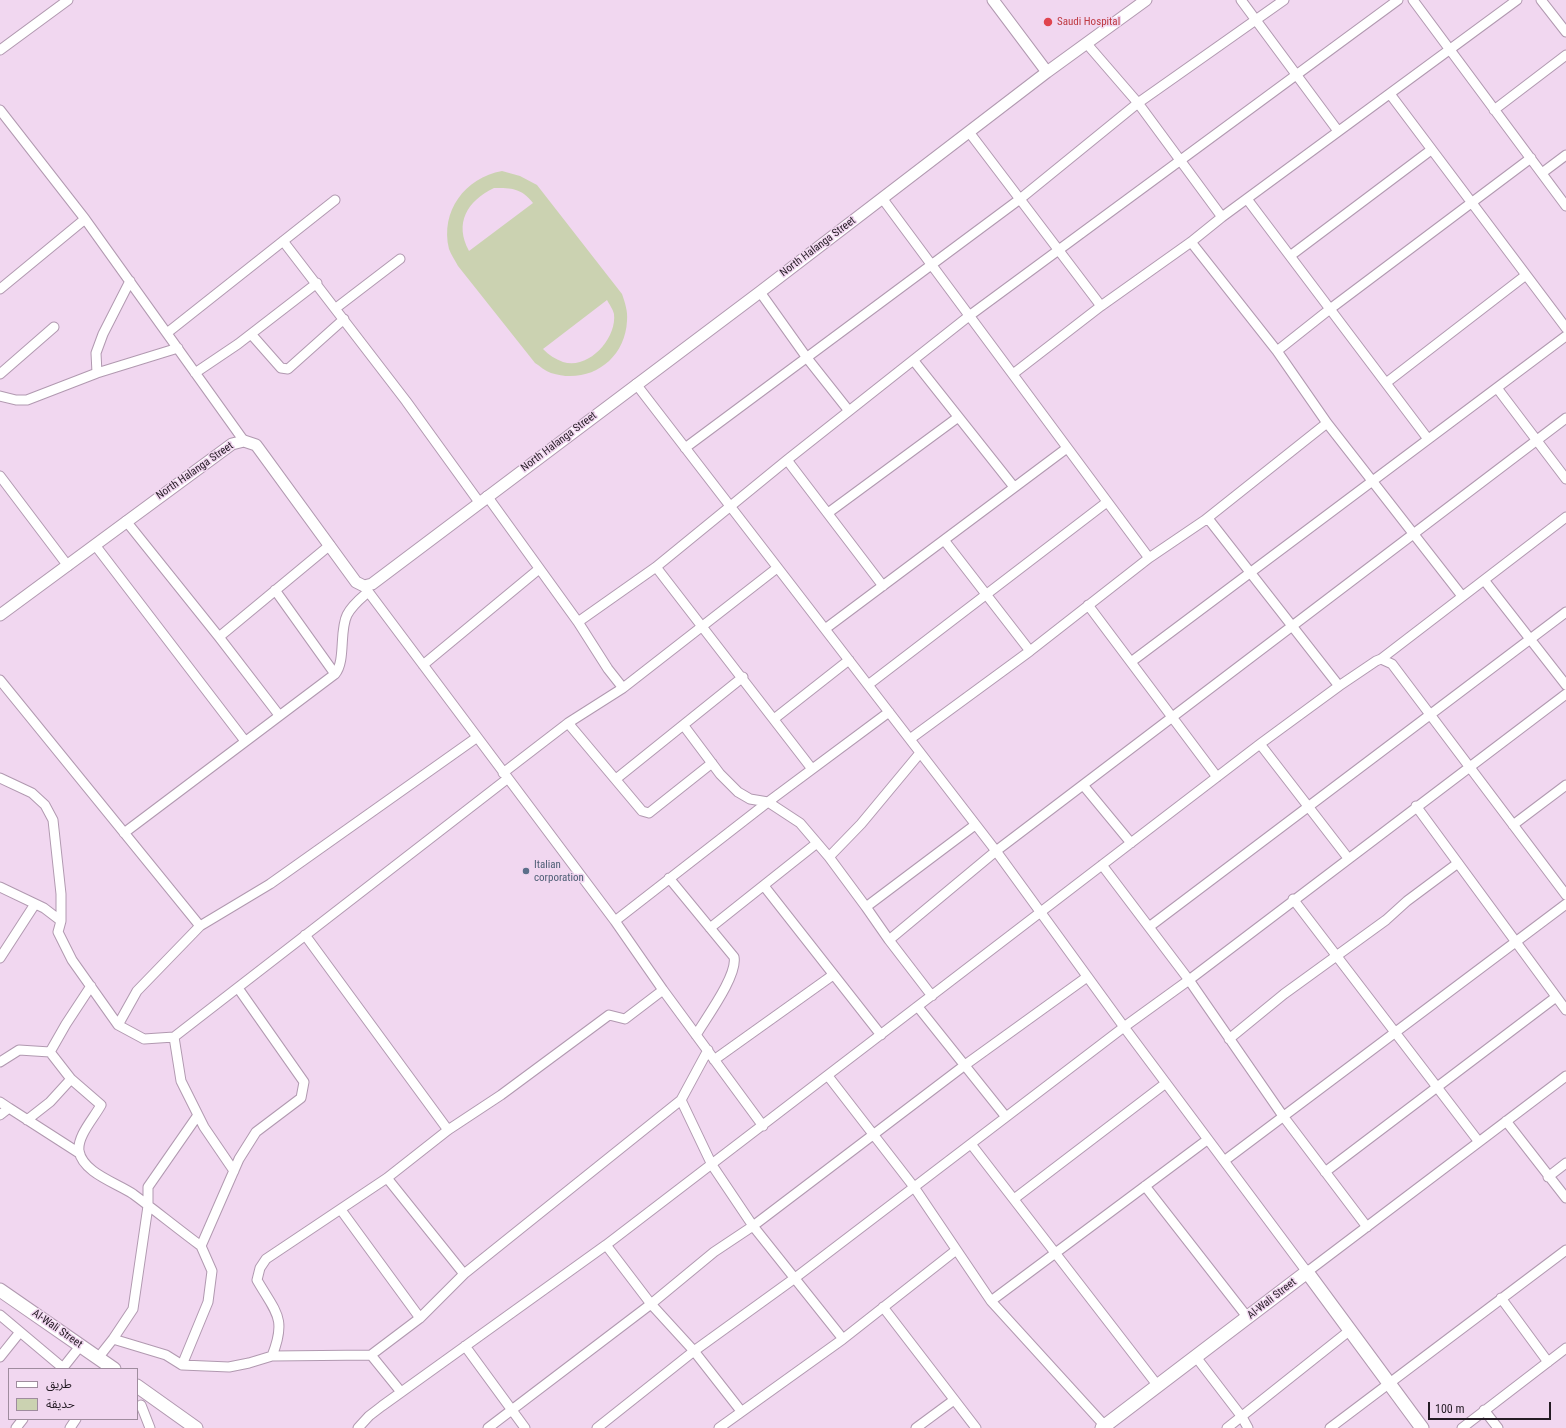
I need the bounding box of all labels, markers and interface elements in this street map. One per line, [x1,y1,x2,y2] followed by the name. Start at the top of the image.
[1057,15,1120,29] place label: Saudi Hospital
[1042,16,1054,28] marker: Saudi Hospital
[778,214,858,280] street label: North Halanga Street
[519,409,599,475] street label: North Halanga Street
[154,439,236,503] street label: North Halanga Street
[534,858,584,884] place label: Italian corporation
[521,866,531,876] marker: Italian corporation
[1245,1276,1299,1322] street label: Al-Wali Street
[29,1307,85,1351] street label: Al-Wali Street
[8,1368,138,1420] legend
[46,1377,72,1391] text: طريق
[1430,1394,1553,1420] scale bar
[46,1397,75,1411] text: حديقة
[1435,1402,1465,1416] text: 100 m

